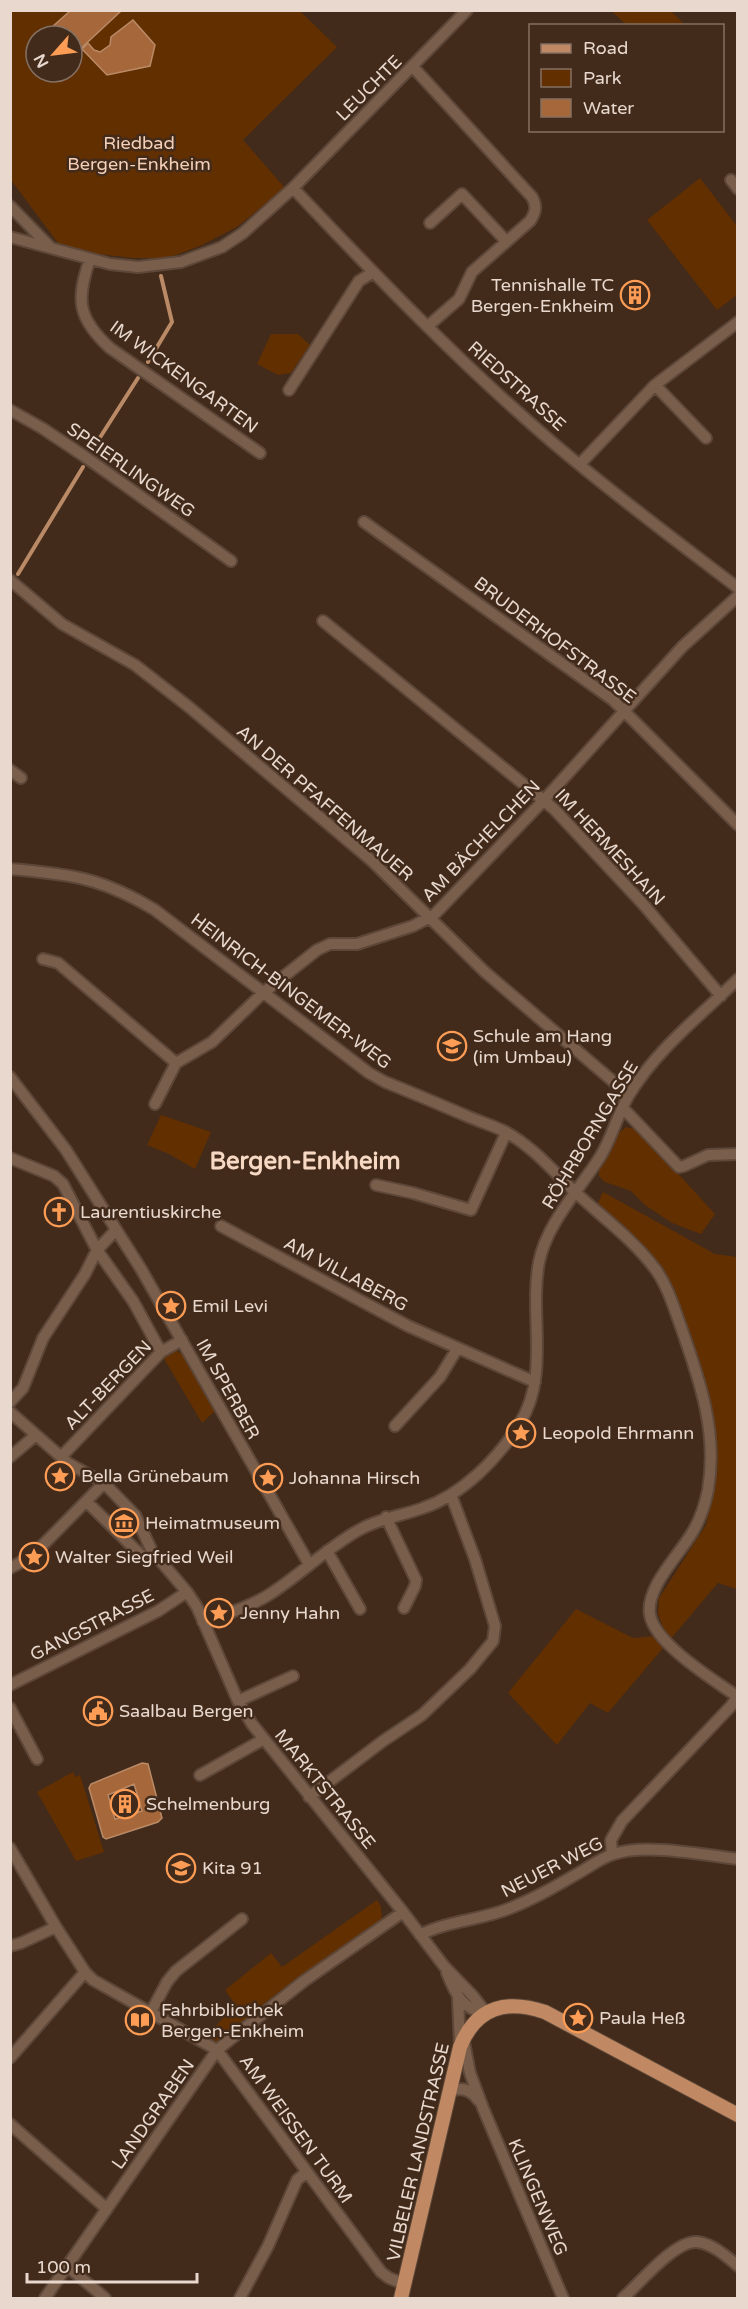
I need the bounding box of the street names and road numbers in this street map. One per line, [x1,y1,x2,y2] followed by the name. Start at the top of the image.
[332,51,406,125] street label: LEUCHTE
[106,316,262,438] street label: IM WICKENGARTEN
[463,336,571,436] street label: RIEDSTRASSE
[63,418,199,522] street label: SPEIERLINGWEG
[470,572,640,708] street label: BRUDERHOFSTRASSE
[232,720,418,886] street label: AN DER PFAFFENMAUER
[417,775,545,907] street label: AM BÄCHELCHEN
[550,784,670,910] street label: IM HERMESHAIN
[186,908,396,1074] street label: HEINRICH-BINGEMER-WEG
[537,1057,643,1213] street label: RÖHRBORNGASSE
[280,1232,412,1316] street label: AM VILLABERG
[191,1335,265,1443] street label: IM SPERBER
[60,1336,156,1434] street label: ALT-BERGEN
[26,1584,158,1666] street label: GANGSTRASSE
[270,1725,380,1853] street label: MARKTSTRASSE
[497,1832,607,1902] street label: NEUER WEG
[382,2040,454,2264] street label: VILBELER LANDSTRASSE
[235,2051,357,2207] street label: AM WEISSEN TURM
[107,2055,199,2173] street label: LANDGRABEN
[503,2135,573,2259] street label: KLINGENWEG

